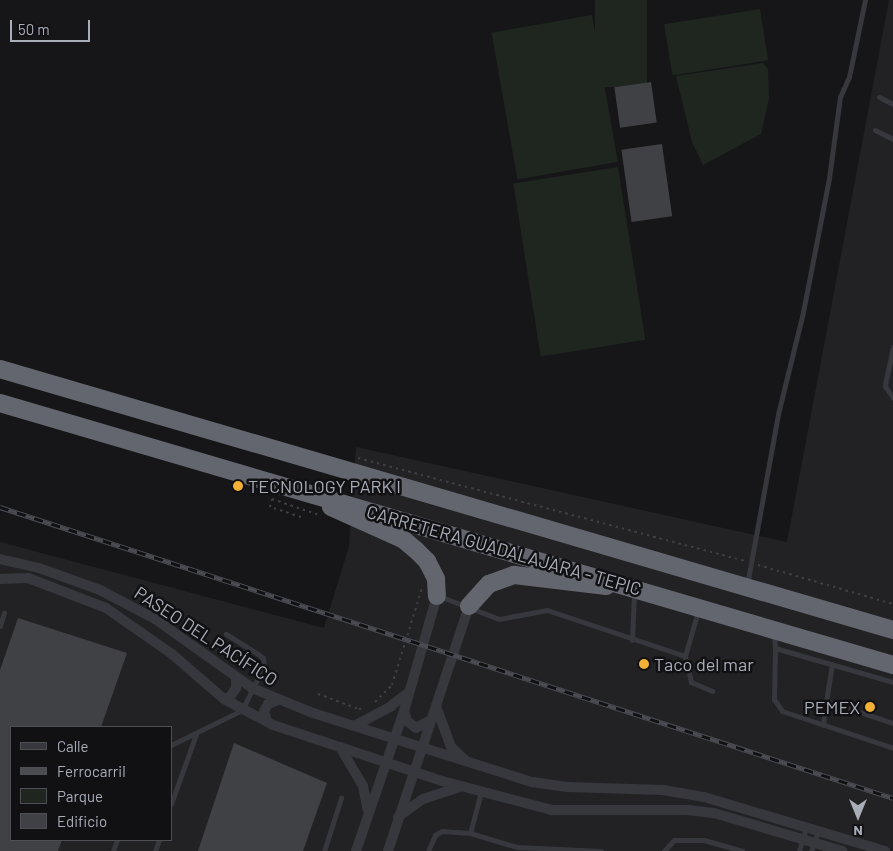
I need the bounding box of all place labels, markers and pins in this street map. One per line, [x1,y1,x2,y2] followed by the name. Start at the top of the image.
[248,475,401,497] place label: TECNOLOGY PARK I
[232,480,244,492] marker: TECNOLOGY PARK I
[654,653,754,675] place label: Taco del mar
[638,658,650,670] marker: Taco del mar
[804,696,860,718] place label: PEMEX
[864,701,876,713] marker: PEMEX

